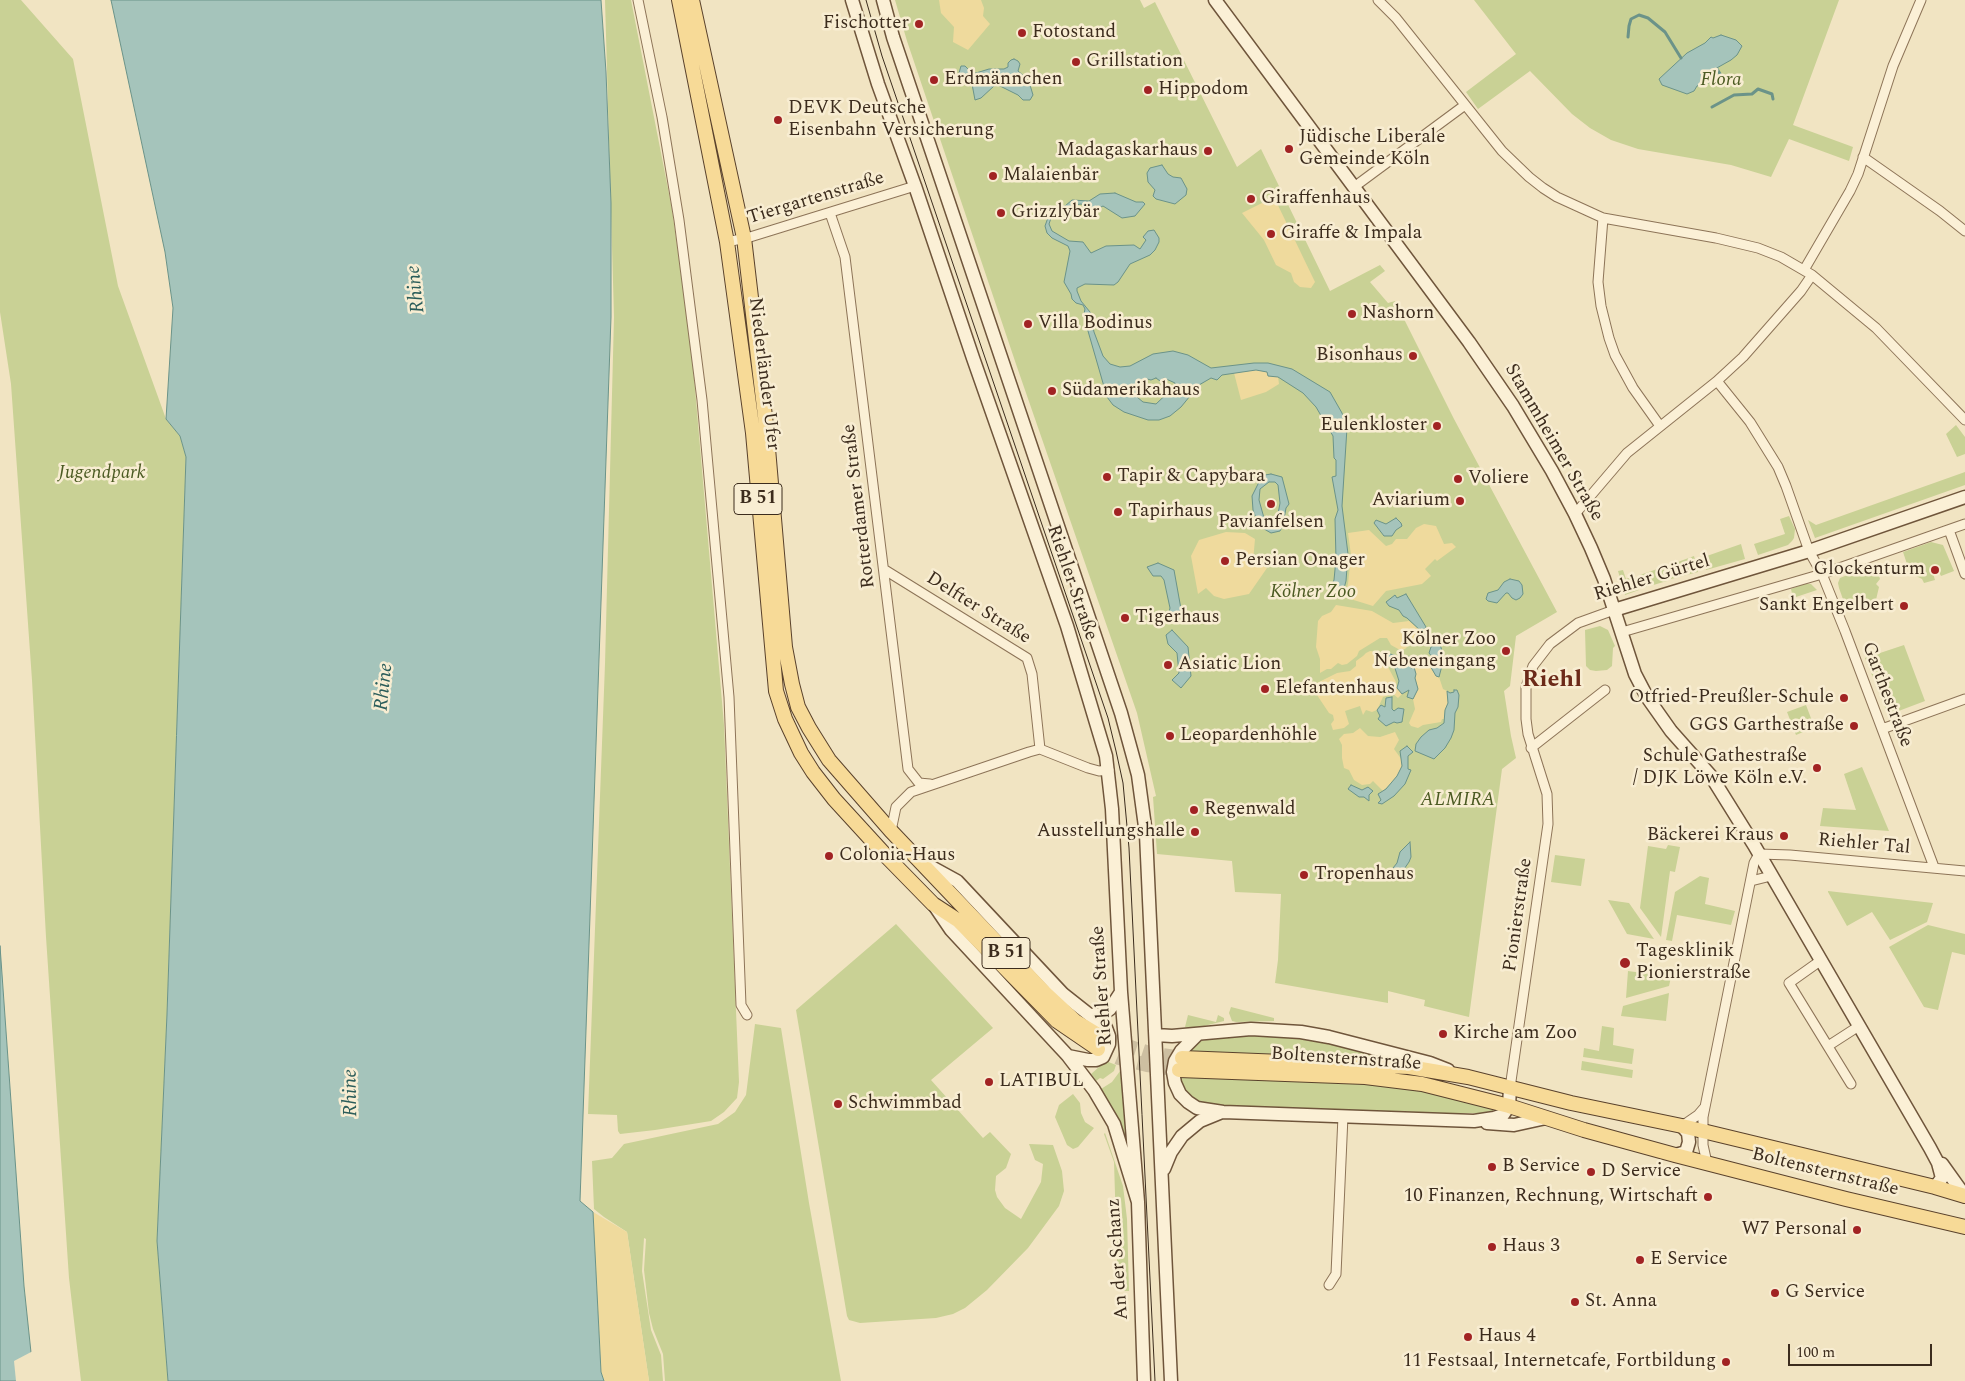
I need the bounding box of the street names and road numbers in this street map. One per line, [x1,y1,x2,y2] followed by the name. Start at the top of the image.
[745,167,887,231] street label: Tiergartenstraße
[742,296,784,452] street label: Niederländer Ufer
[1499,360,1607,526] street label: Stammheimer Straße
[839,422,881,590] street label: Rotterdamer Straße
[734,484,782,514] road number: B 51
[1041,522,1101,644] street label: Riehler Straße
[1591,551,1713,607] street label: Riehler Gürtel
[921,568,1035,650] street label: Delfter Straße
[1855,639,1917,751] street label: Garthestraße
[1817,830,1911,860] street label: Riehler Tal
[1500,857,1538,973] street label: Pionierstraße
[1087,925,1119,1047] street label: Riehler Straße
[982,938,1030,968] road number: B 51
[1270,1043,1422,1077] street label: Boltensternstraße
[1749,1144,1901,1202] street label: Boltensternstraße
[1103,1197,1135,1321] street label: An der Schanz

